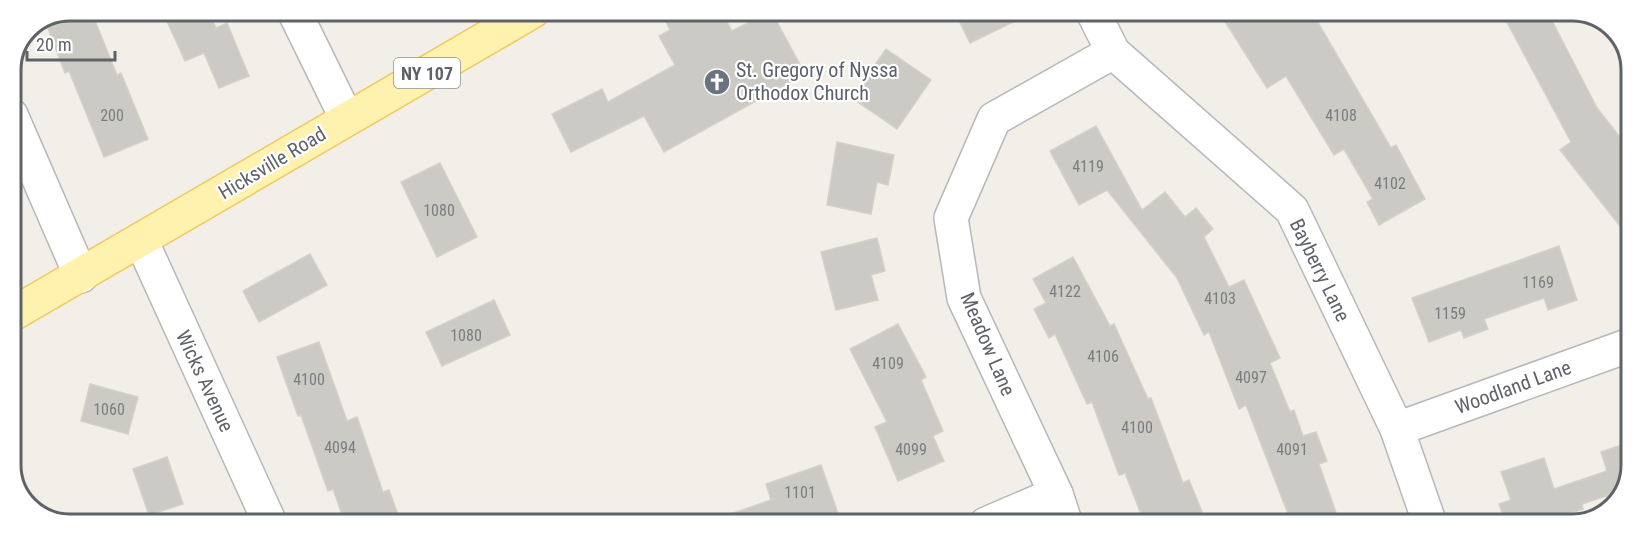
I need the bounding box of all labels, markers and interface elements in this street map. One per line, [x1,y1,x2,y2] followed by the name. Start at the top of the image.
[27,24,116,62] scale bar
[36,34,71,55] text: 20 m
[394,58,460,88] road number: NY 107
[736,58,898,105] place label: St. Gregory of Nyssa Orthodox Church
[702,67,732,97] church icon: St. Gregory of Nyssa Orthodox Church
[100,106,124,125] house number: 200
[1325,106,1357,125] house number: 4108
[214,122,330,204] street label: Hicksville Road
[1072,157,1104,176] house number: 4119
[1374,174,1406,193] house number: 4102
[423,201,455,220] house number: 1080
[1285,215,1355,325] street label: Bayberry Lane
[1522,273,1554,292] house number: 1169
[1049,282,1081,301] house number: 4122
[956,289,1020,399] street label: Meadow Lane
[1204,289,1236,308] house number: 4103
[1434,304,1466,323] house number: 1159
[171,326,239,436] street label: Wicks Avenue
[450,326,482,345] house number: 1080
[1087,347,1119,366] house number: 4106
[872,354,904,373] house number: 4109
[1452,355,1574,419] street label: Woodland Lane
[1235,368,1267,387] house number: 4097
[293,370,325,389] house number: 4100
[93,400,125,419] house number: 1060
[1121,418,1153,437] house number: 4100
[324,438,356,457] house number: 4094
[895,440,927,459] house number: 4099
[1276,440,1308,459] house number: 4091
[784,483,816,502] house number: 1101

